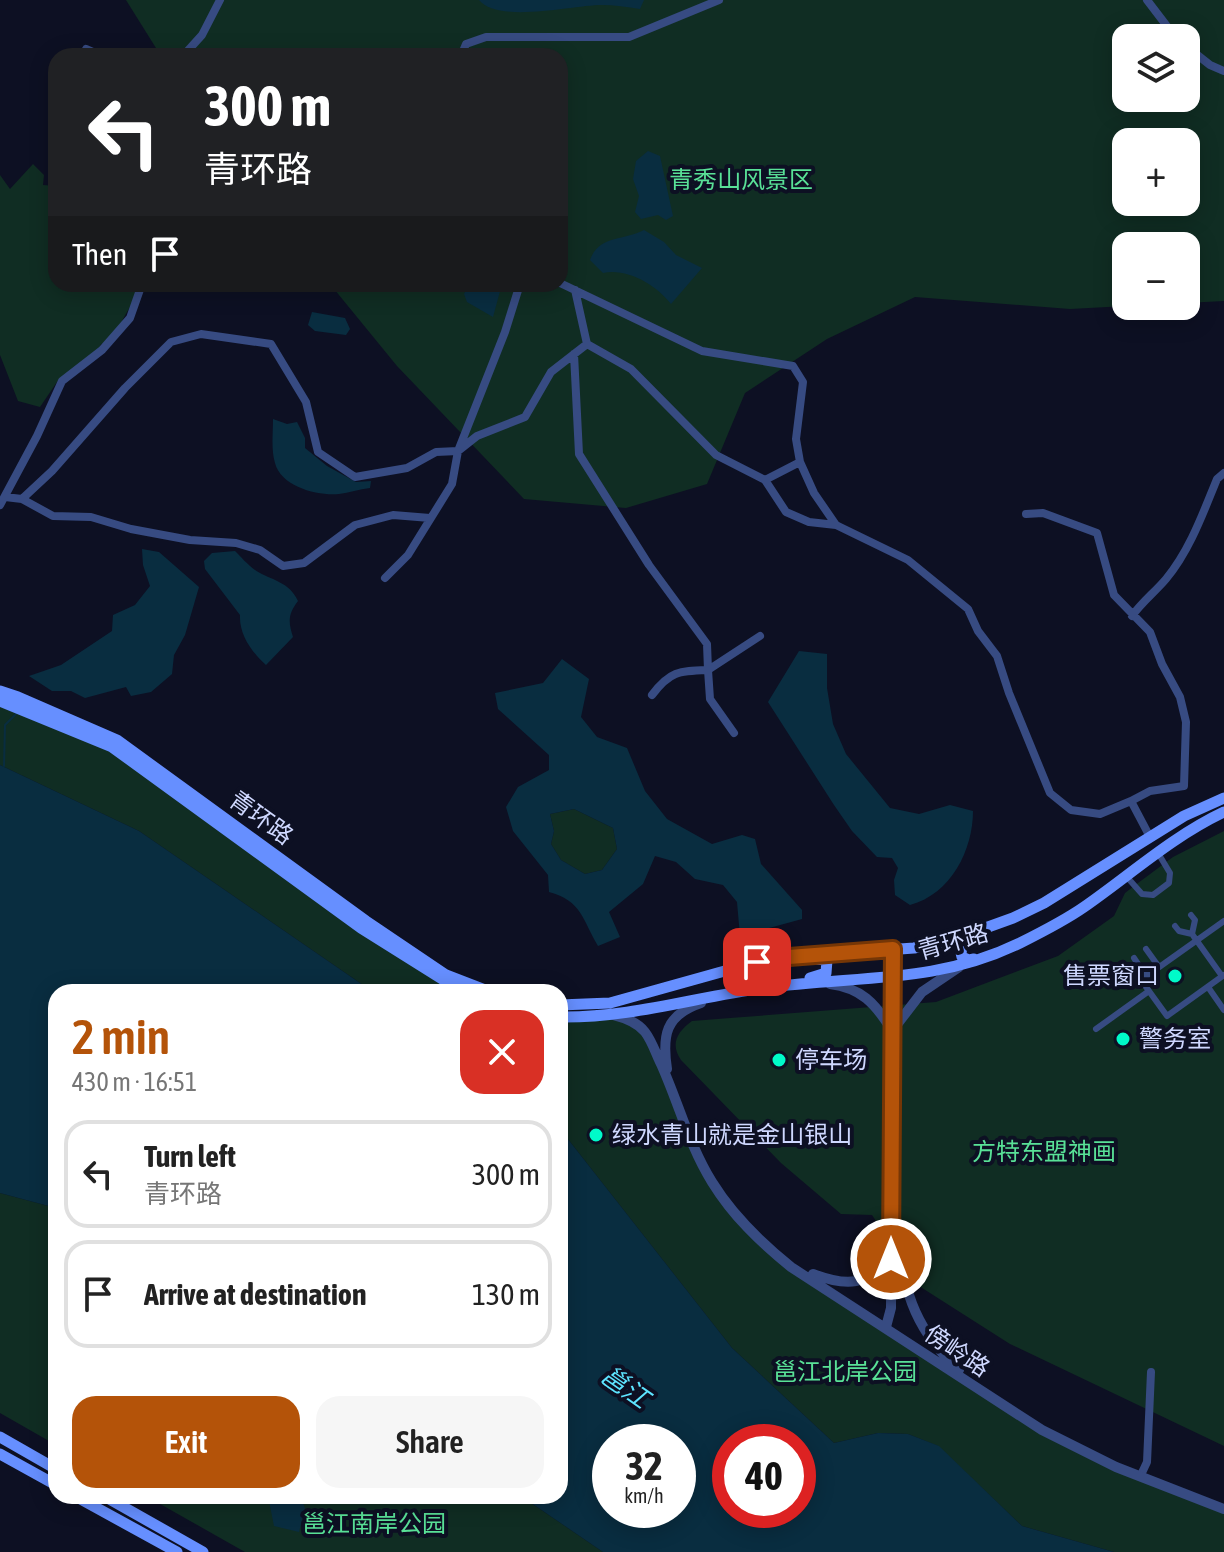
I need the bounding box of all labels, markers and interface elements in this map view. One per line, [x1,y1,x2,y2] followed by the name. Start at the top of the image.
[1112,24,1200,320] map controls
[1112,24,1200,112] button: layers
[204,74,331,138] text: 300 m
[72,80,176,184] icon: left
[1112,128,1200,216] button: +
[204,148,312,190] text: 青环路
[669,166,813,193] park label: 青秀山风景区
[143,232,187,276] icon: arrive
[1112,232,1200,320] button: −
[72,237,127,271] text: Then
[224,786,298,850] street label: 青环路
[915,919,991,964] street label: 青环路
[723,928,791,996] pin
[735,940,779,984] icon: arrive
[1063,962,1159,989] place label: 售票窗口
[1166,967,1184,985] marker: 售票窗口
[72,1009,170,1064] text: 2 min
[460,1010,544,1094] button: close
[1139,1025,1211,1052] place label: 警务室
[1114,1030,1132,1048] marker: 警务室
[795,1046,867,1073] place label: 停车场
[770,1051,788,1069] marker: 停车场
[72,1067,197,1097] text: 430 m · 16:51
[612,1121,852,1148] place label: 绿水青山就是金山银山
[587,1126,605,1144] marker: 绿水青山就是金山银山
[972,1138,1116,1165] park label: 方特东盟神画
[144,1139,236,1173] text: Turn left
[76,1152,120,1196] icon: left
[472,1157,540,1191] text: 300 m
[144,1179,222,1209] text: 青环路
[849,1217,933,1301] position arrow
[76,1272,120,1316] icon: arrive
[144,1277,366,1311] text: Arrive at destination
[472,1277,540,1311] text: 130 m
[920,1319,995,1382] street label: 傍岭路
[773,1358,917,1385] park label: 邕江北岸公园
[595,1360,657,1416] water label: 邕江
[72,1396,300,1488] button: Exit
[316,1396,544,1488] button: Share
[712,1424,816,1528] speed limit sign: 40
[625,1443,663,1488] text: 32
[624,1484,664,1507] text: km/h
[302,1510,446,1537] park label: 邕江南岸公园

